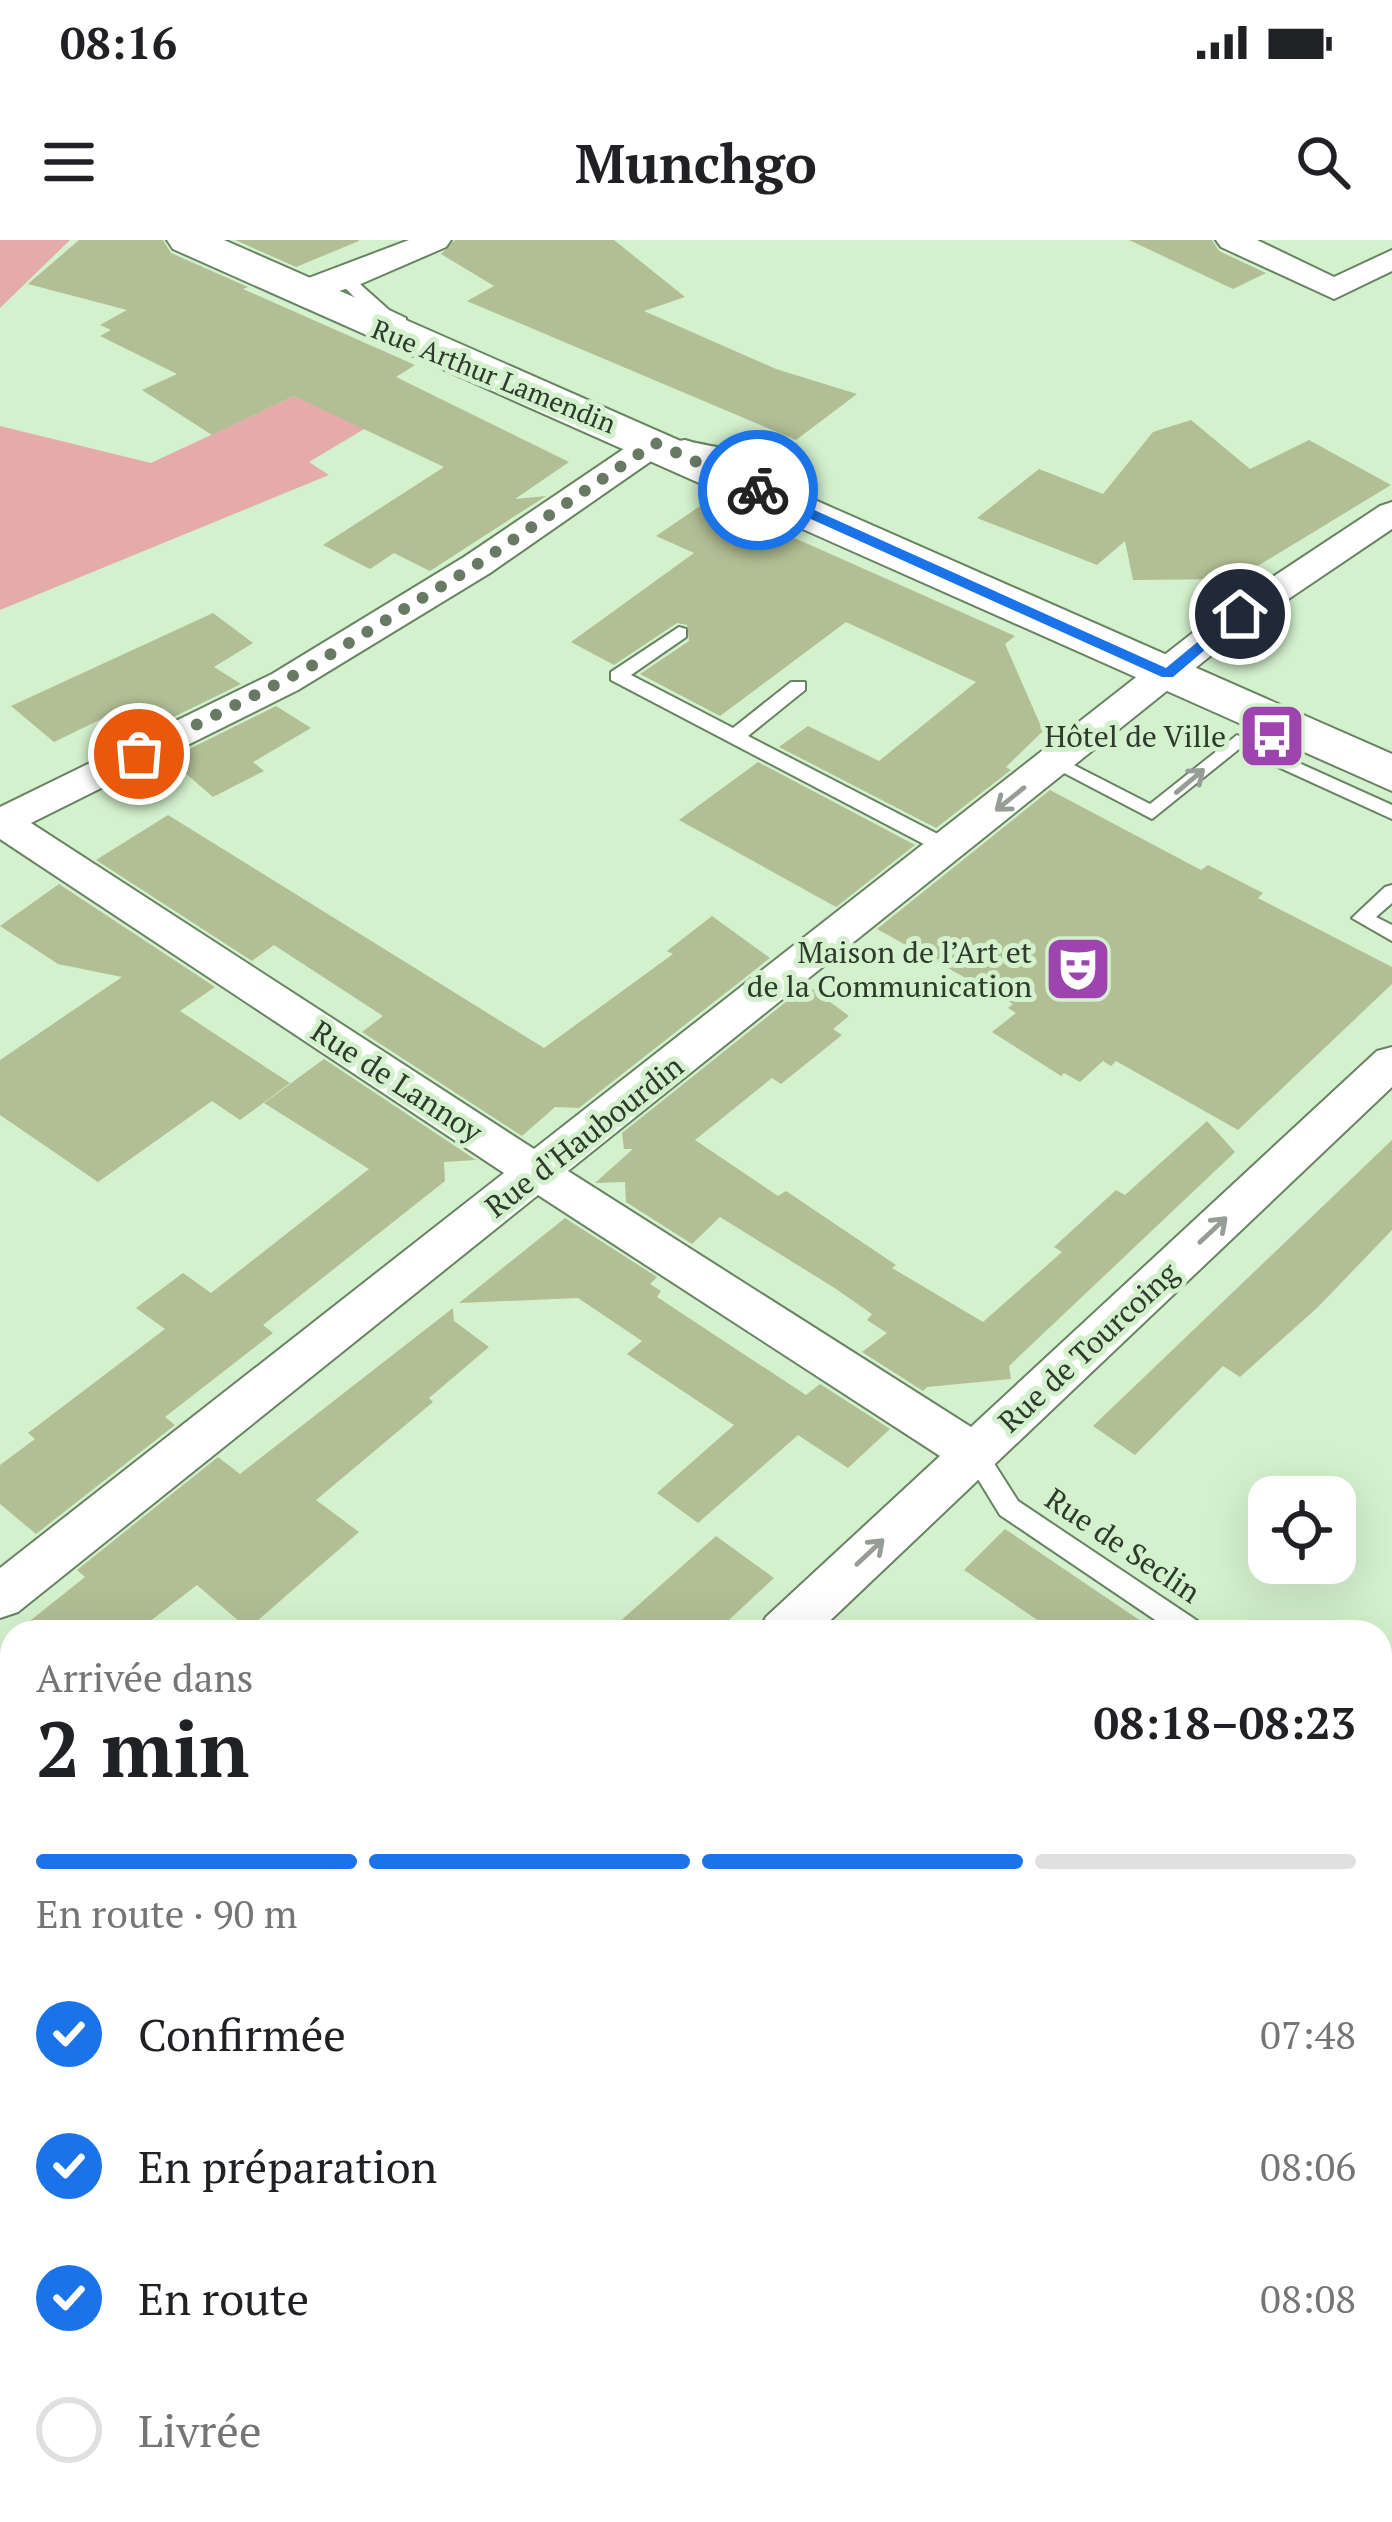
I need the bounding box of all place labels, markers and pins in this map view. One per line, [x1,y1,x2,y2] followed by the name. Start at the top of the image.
[1189,563,1291,665] pin
[1237,701,1307,771] bus stop icon: Hôtel de Ville
[88,703,190,805] pin
[1045,716,1226,756] place label: Hôtel de Ville
[747,932,1032,1006] place label: Maison de l’Art et de la Communication
[1043,934,1113,1004] theatre icon: Maison de l’Art et de la Communication

